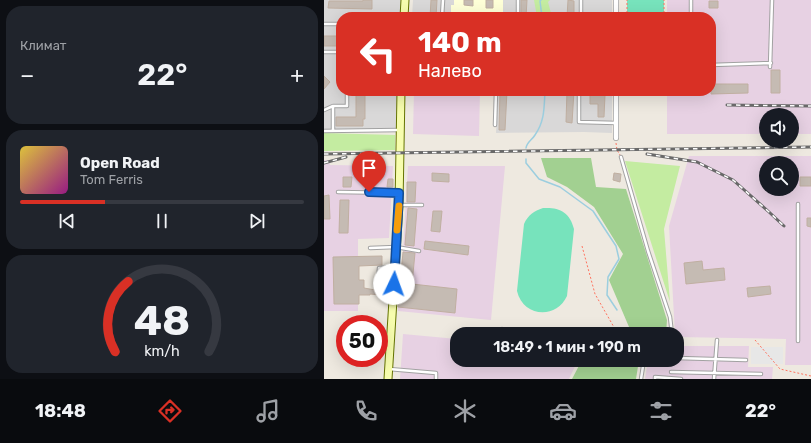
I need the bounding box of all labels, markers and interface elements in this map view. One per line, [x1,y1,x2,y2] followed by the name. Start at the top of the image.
[418,26,502,59] text: 140 m
[352,28,404,80] icon: left
[20,38,66,53] text: Климат
[137,57,187,93] text: 22°
[418,60,482,82] text: Налево
[20,62,34,89] text: −
[290,62,304,89] text: +
[759,108,799,196] map controls
[759,108,799,148] button: sound
[352,151,386,192] pin
[80,154,160,172] text: Open Road
[759,156,799,196] button: search
[358,157,380,179] icon: arrive
[80,172,143,187] text: Tom Ferris
[56,210,78,232] icon: previous
[151,210,173,232] icon: pause
[246,210,268,232] icon: next
[373,263,415,305] position arrow
[134,296,190,345] text: 48
[336,315,388,367] speed limit sign: 50
[493,338,641,356] text: 18:49 · 1 мин · 190 m
[144,342,180,359] text: km/h
[156,397,184,425] icon: directions
[254,397,282,425] icon: music
[352,397,380,425] icon: phone
[451,397,479,425] icon: climate
[549,397,577,425] icon: car
[647,397,675,425] icon: filters
[35,400,86,422] text: 18:48
[745,400,776,422] text: 22°

